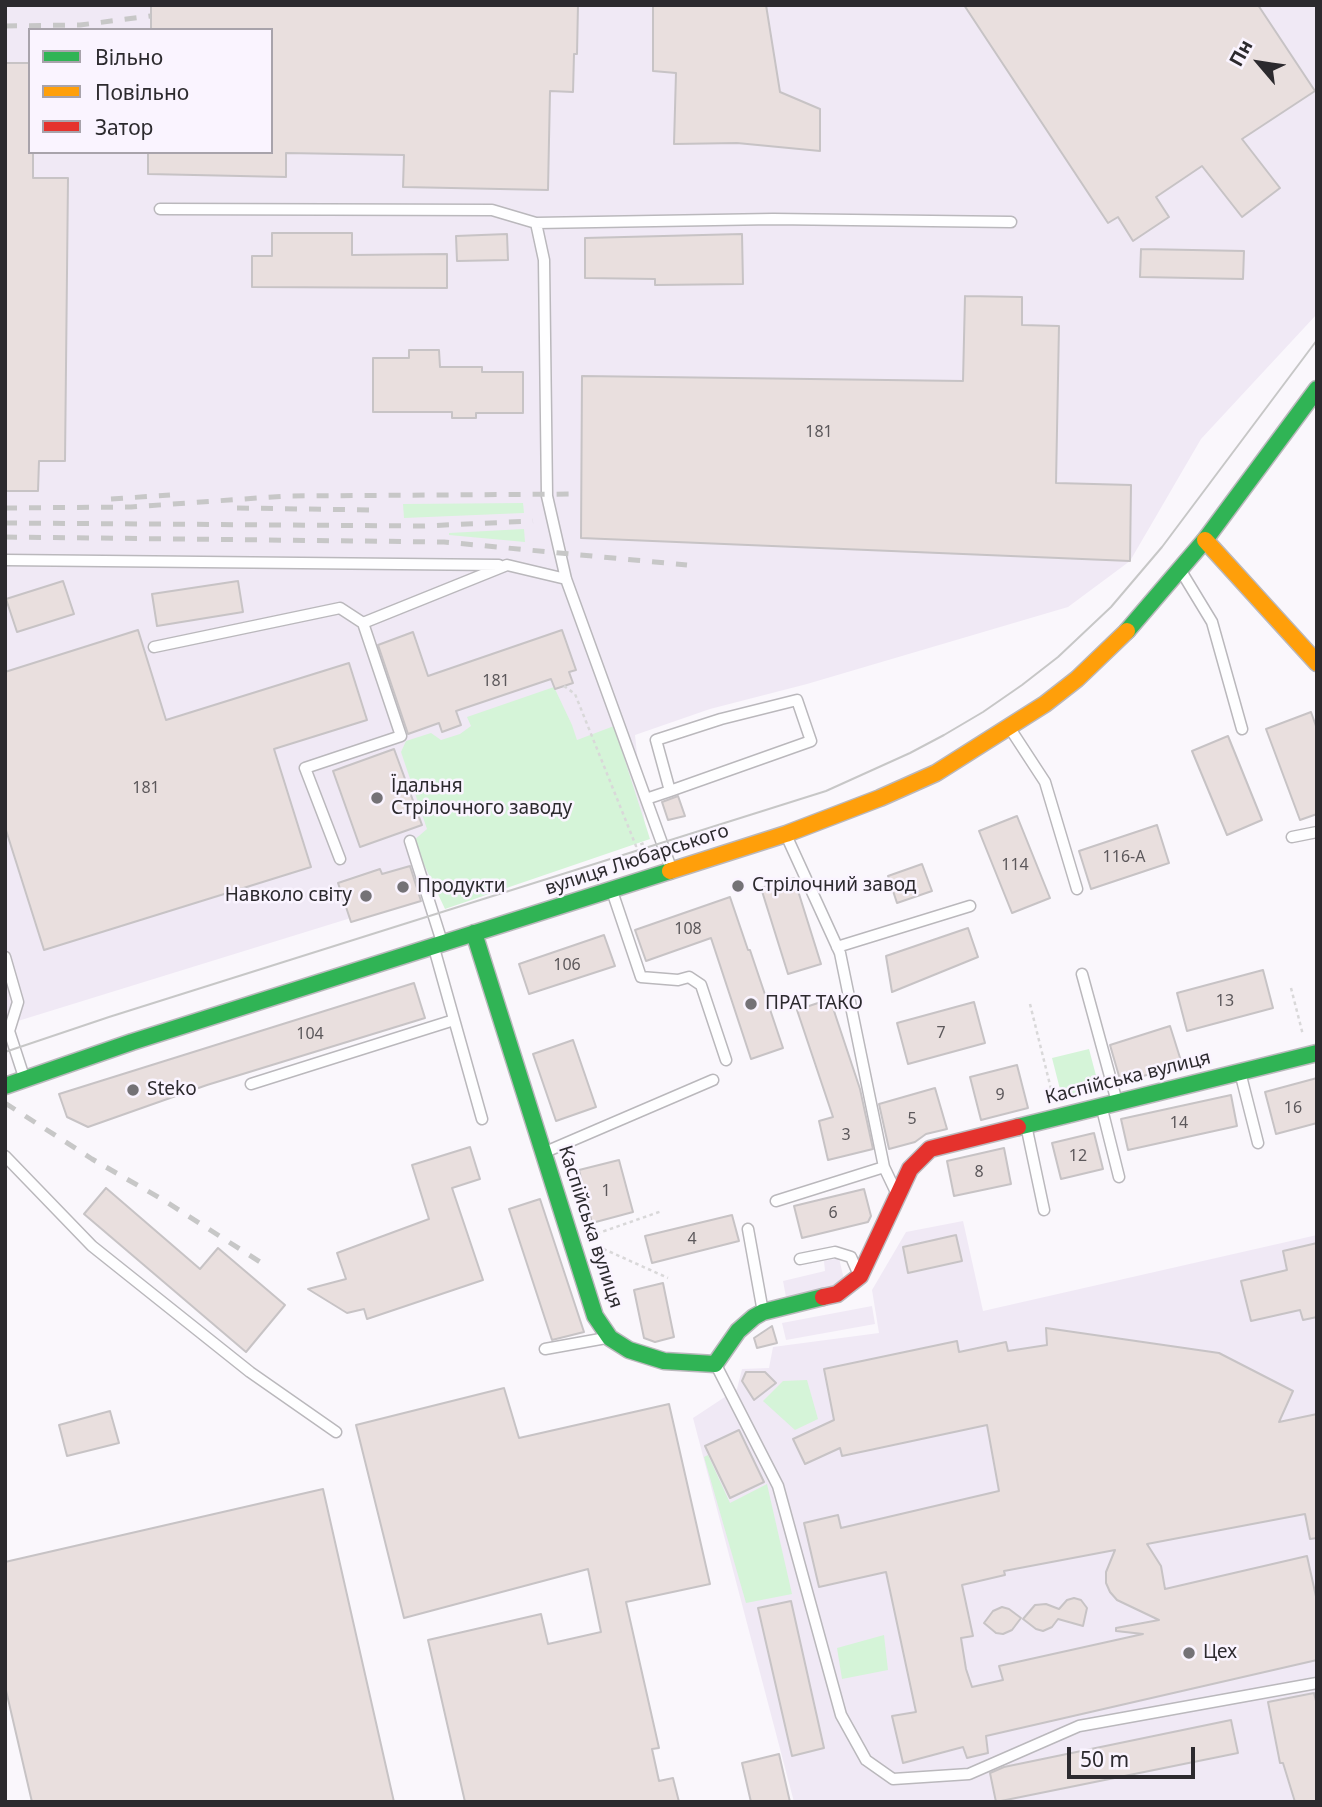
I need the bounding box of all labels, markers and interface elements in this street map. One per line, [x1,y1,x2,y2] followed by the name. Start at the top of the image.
[28,28,273,154] legend
[1224,28,1294,98] north arrow
[1223,35,1259,71] text: Пн
[95,43,163,71] text: Вільно
[95,78,189,106] text: Повільно
[95,113,153,141] text: Затор
[805,422,833,442] house number: 181
[482,671,510,691] house number: 181
[391,776,572,820] place label: Їдальня Стрілочного заводу
[132,778,160,798] house number: 181
[369,790,385,806] marker: Їдальня Стрілочного заводу
[542,820,732,900] street label: вулиця Любарського
[1103,847,1145,867] house number: 116-А
[1001,855,1029,875] house number: 114
[752,875,916,897] place label: Стрілочний завод
[417,876,506,898] place label: Продукти
[730,878,746,894] marker: Стрілочний завод
[395,879,411,895] marker: Продукти
[225,885,352,907] place label: Навколо світу
[358,888,374,904] marker: Навколо світу
[674,919,702,939] house number: 108
[553,955,581,975] house number: 106
[1216,991,1234,1011] house number: 13
[765,993,863,1015] place label: ПРАТ ТАКО
[743,996,759,1012] marker: ПРАТ ТАКО
[936,1023,946,1043] house number: 7
[296,1024,324,1044] house number: 104
[1043,1046,1213,1110] street label: Каспійська вулиця
[147,1079,197,1101] place label: Steko
[125,1082,141,1098] marker: Steko
[995,1085,1005,1105] house number: 9
[1284,1098,1302,1118] house number: 16
[907,1109,917,1129] house number: 5
[1170,1113,1188,1133] house number: 14
[841,1125,851,1145] house number: 3
[553,1143,627,1311] street label: Каспійська вулиця
[1069,1146,1087,1166] house number: 12
[974,1162,984,1182] house number: 8
[601,1181,611,1201] house number: 1
[828,1203,838,1223] house number: 6
[687,1229,697,1249] house number: 4
[1203,1642,1237,1664] place label: Цех
[1181,1645,1197,1661] marker: Цех
[1070,1734,1198,1778] scale bar
[1080,1745,1129,1773] text: 50 m

